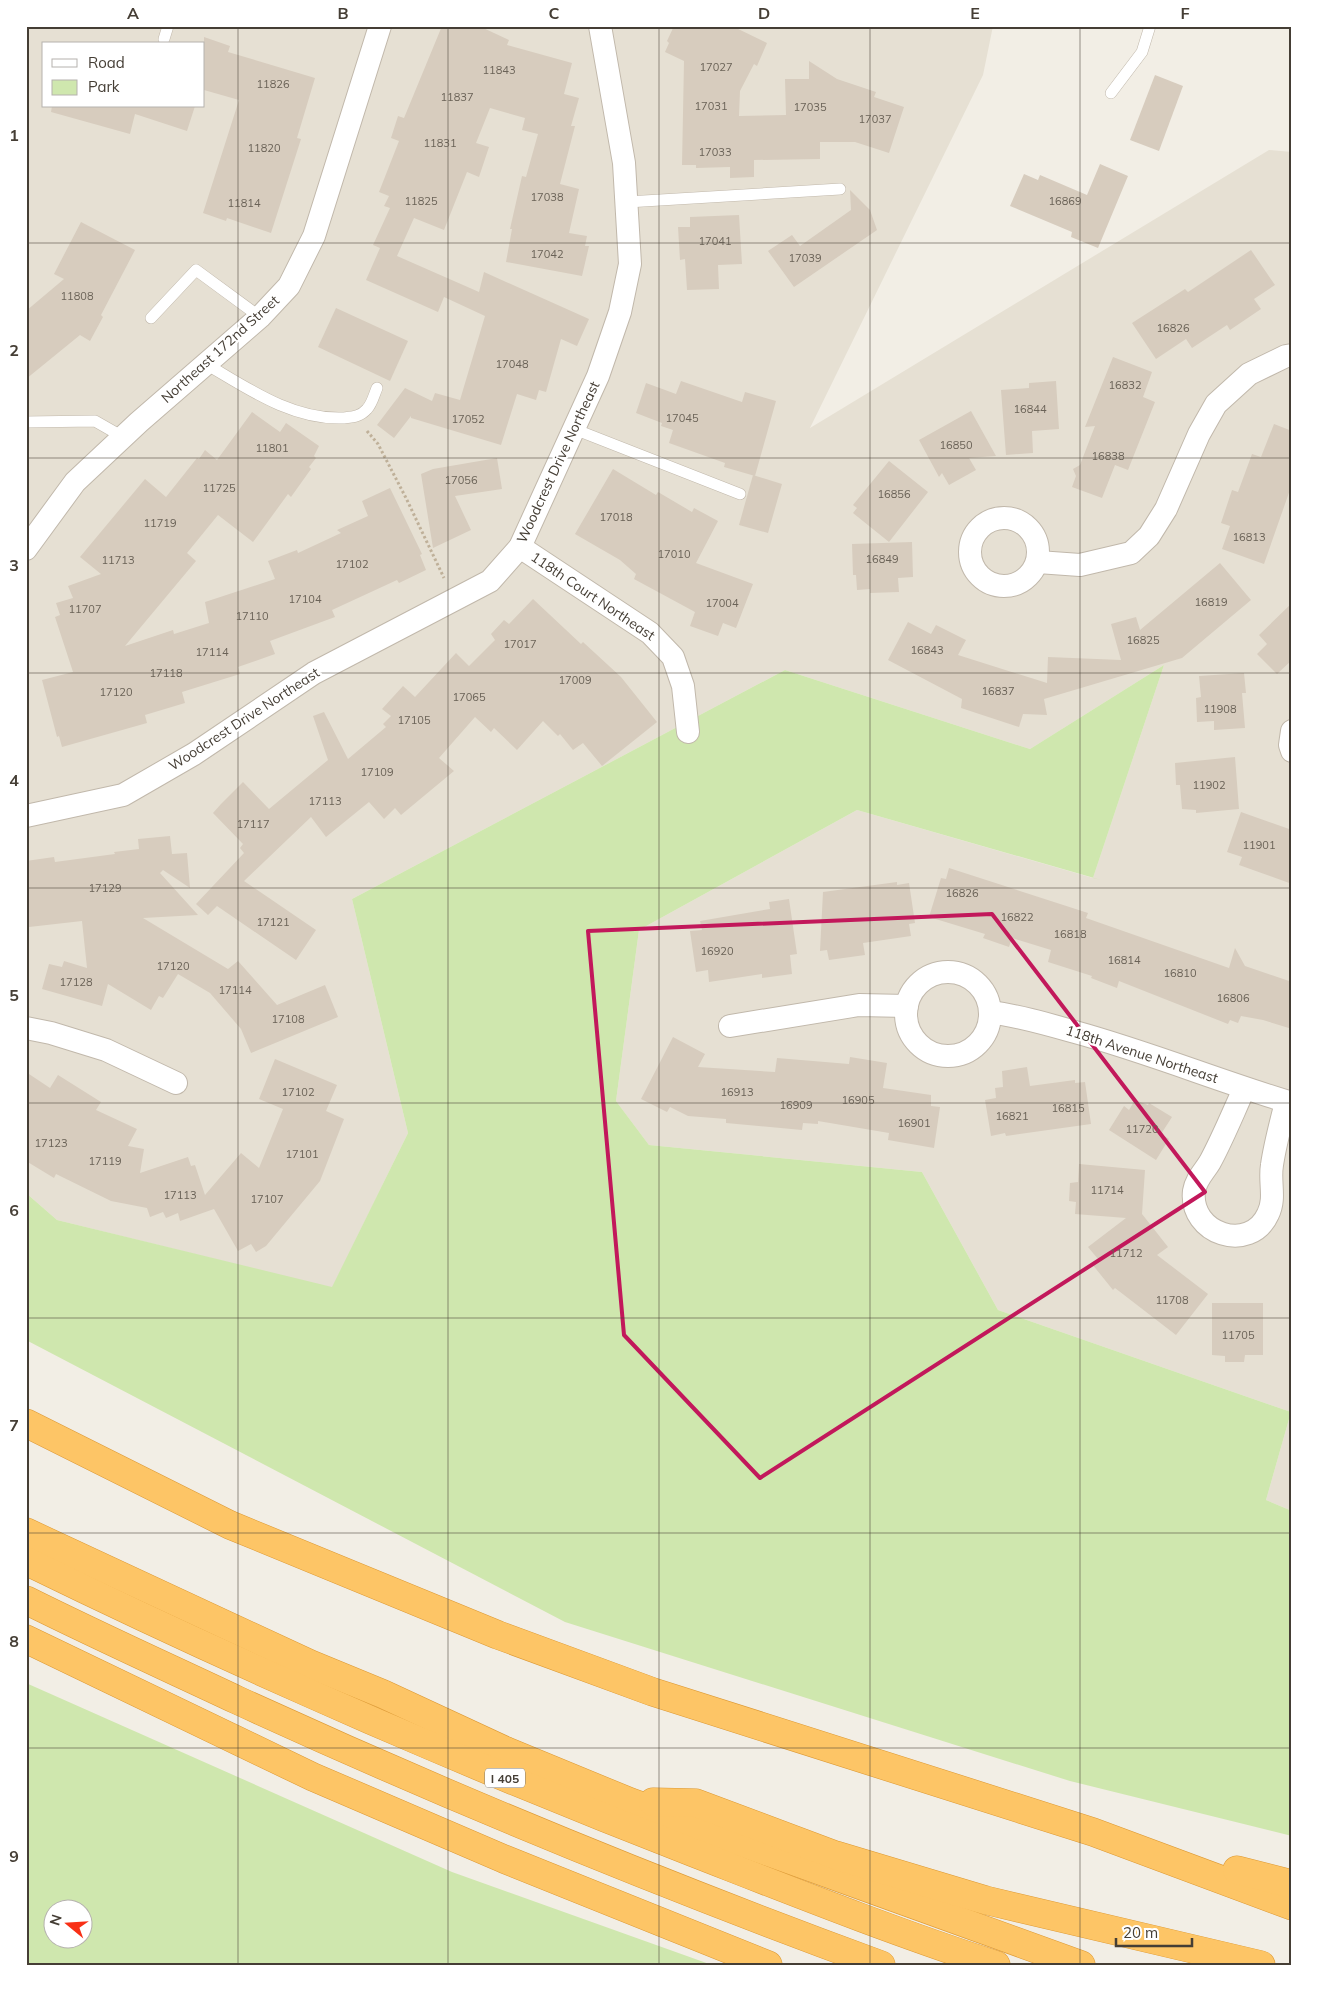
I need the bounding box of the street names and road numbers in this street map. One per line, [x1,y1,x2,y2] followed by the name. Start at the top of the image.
[157,291,283,407] street label: Northeast 172nd Street
[513,378,603,546] street label: Woodcrest Drive Northeast
[527,548,659,644] street label: 118th Court Northeast
[165,663,323,775] street label: Woodcrest Drive Northeast
[1064,1021,1221,1087] street label: 118th Avenue Northeast
[485,1769,525,1788] road number: I 405

